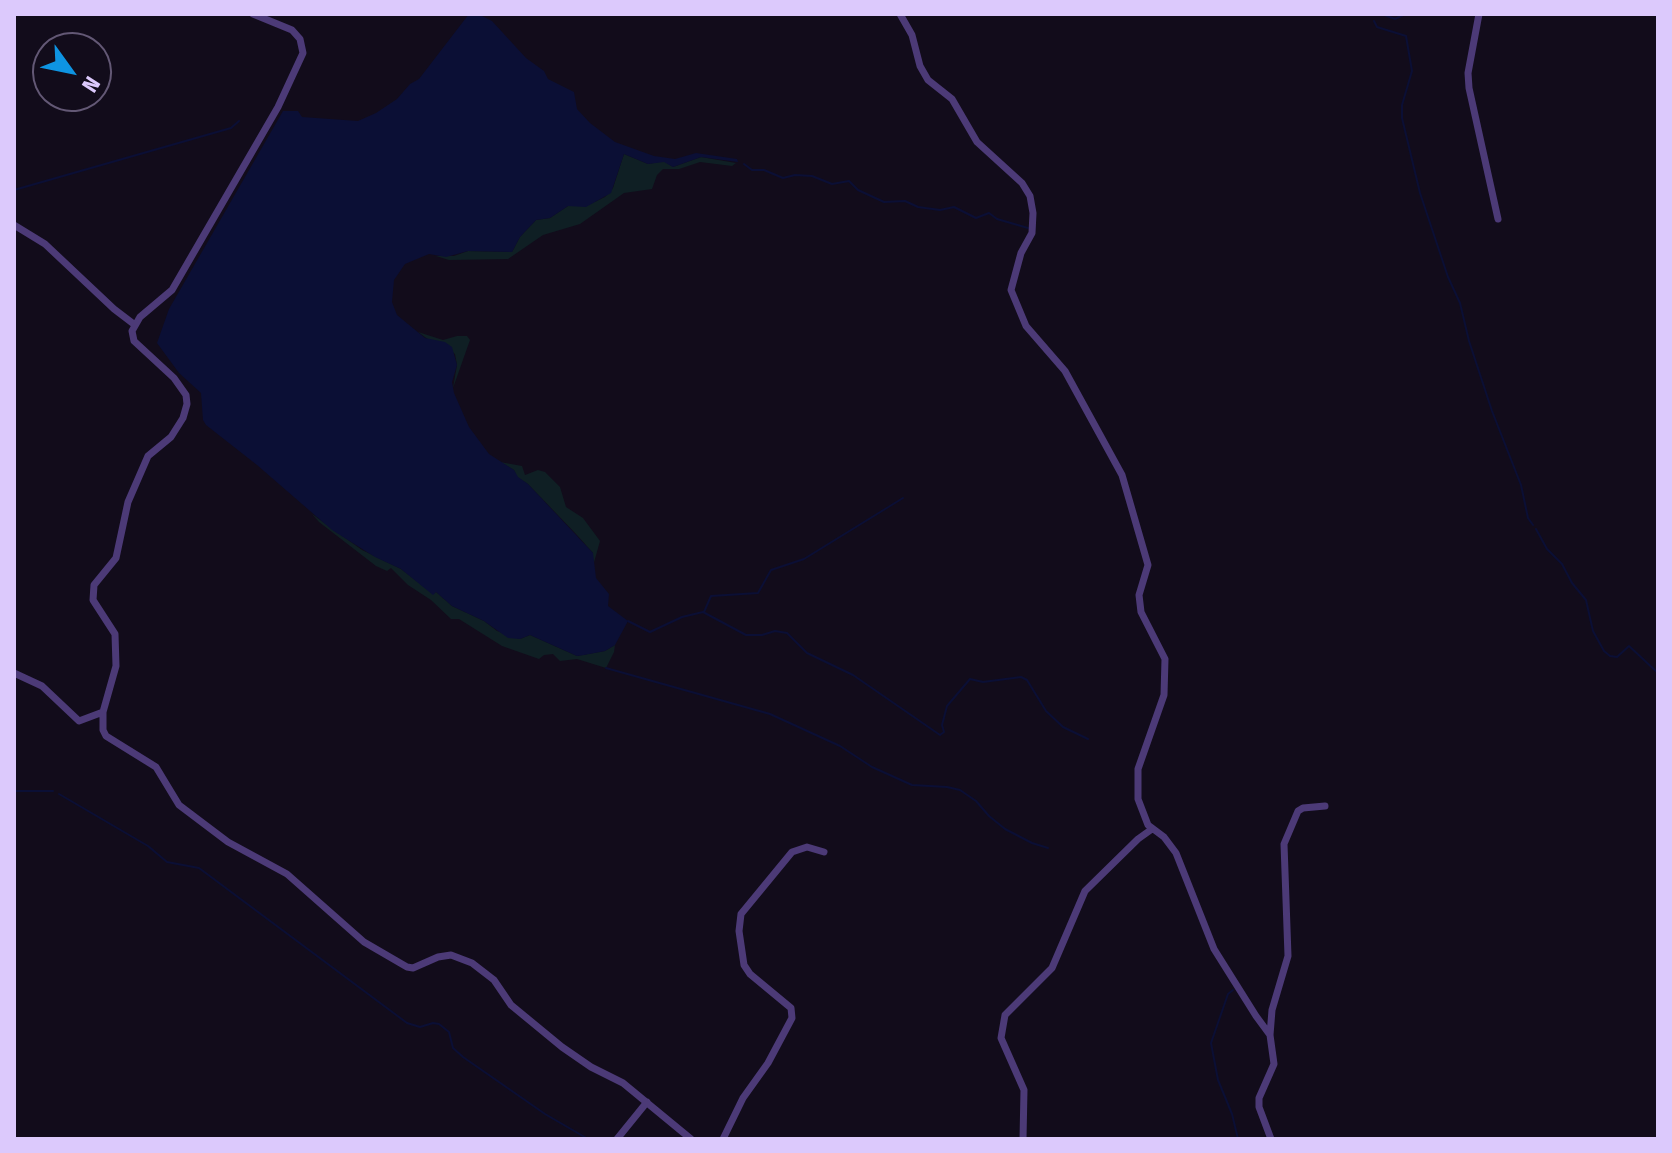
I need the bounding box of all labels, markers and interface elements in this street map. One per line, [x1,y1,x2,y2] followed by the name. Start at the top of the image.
[32,32,112,112] north arrow
[76,71,106,97] text: N

